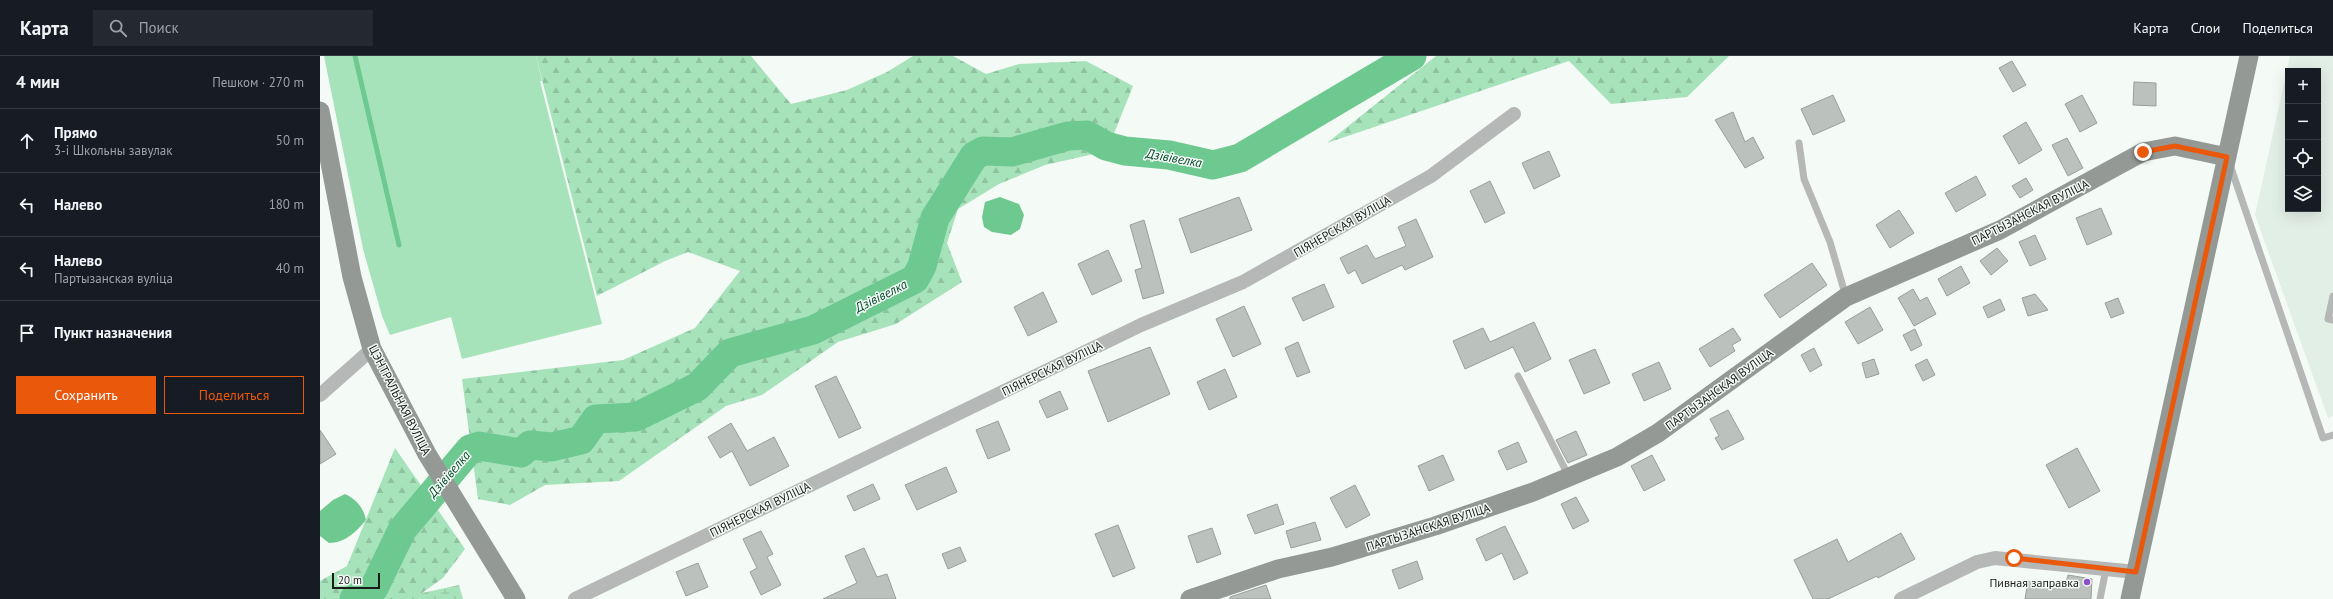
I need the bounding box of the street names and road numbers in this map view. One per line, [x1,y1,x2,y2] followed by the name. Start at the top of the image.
[1969,176,2091,248] street label: ПАРТЫЗАНСКАЯ ВУЛІЦА
[1291,192,1393,260] street label: ПІЯНЕРСКАЯ ВУЛІЦА
[999,337,1105,399] street label: ПІЯНЕРСКАЯ ВУЛІЦА
[366,342,434,458] street label: ЦЭНТРАЛЬНАЯ ВУЛІЦА
[1662,345,1776,433] street label: ПАРТЫЗАНСКАЯ ВУЛІЦА
[707,478,813,540] street label: ПІЯНЕРСКАЯ ВУЛІЦА
[1364,500,1492,554] street label: ПАРТЫЗАНСКАЯ ВУЛІЦА

